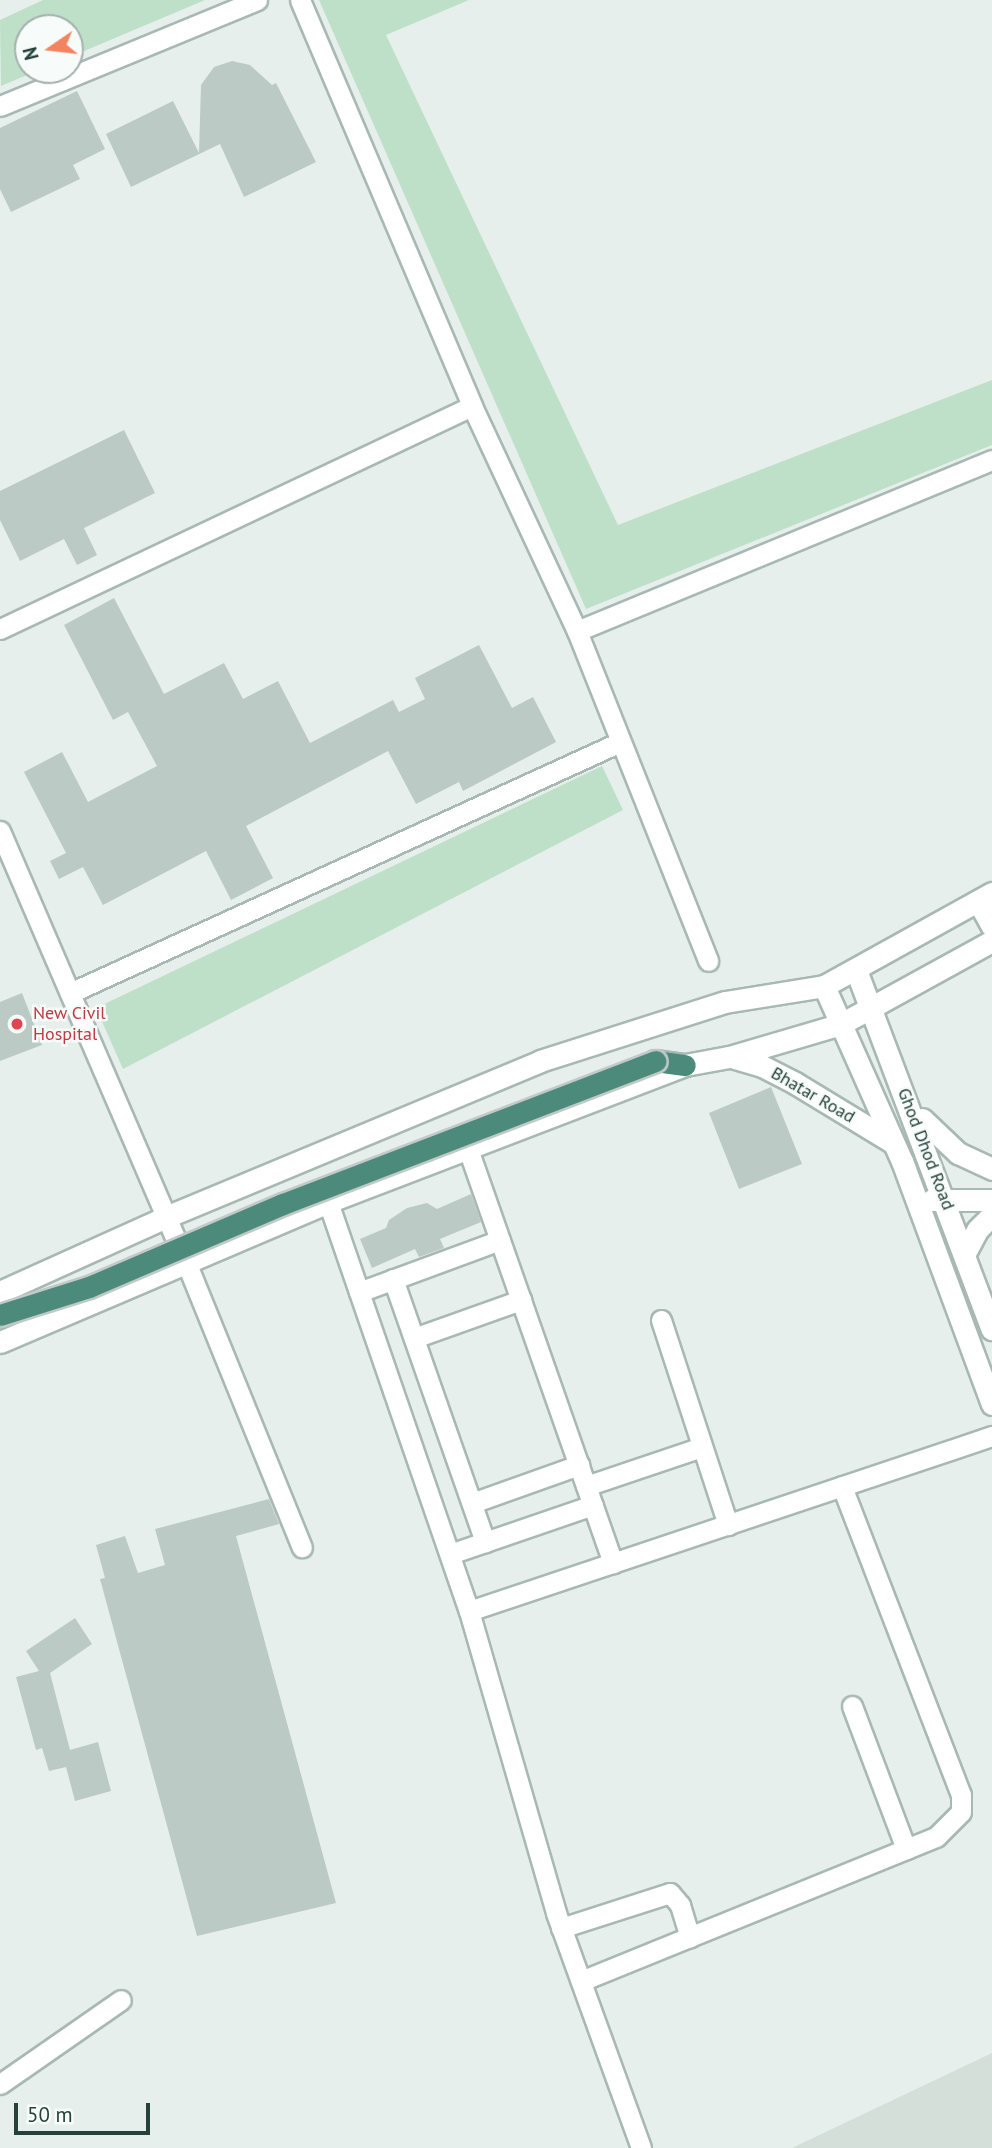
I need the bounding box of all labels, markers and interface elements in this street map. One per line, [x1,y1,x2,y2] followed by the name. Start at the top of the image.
[14,14,84,84] north arrow
[17,45,44,63] text: N
[33,1003,106,1046] place label: New Civil Hospital
[7,1014,27,1034] marker: New Civil Hospital
[767,1062,859,1128] street label: Bhatar Road
[893,1085,959,1213] street label: Ghod Dhod Road
[18,2088,154,2132] scale bar
[27,2101,73,2128] text: 50 m

